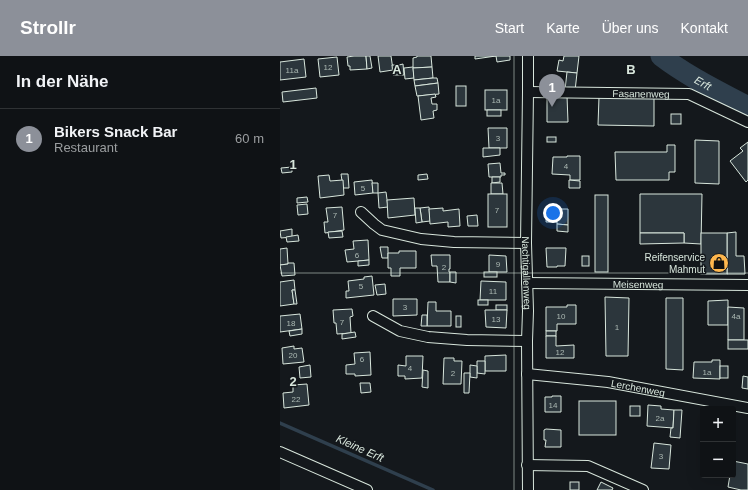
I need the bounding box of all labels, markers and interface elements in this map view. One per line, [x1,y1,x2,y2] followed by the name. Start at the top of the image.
[20,17,76,38] text: Strollr
[495,20,524,36] text: Start
[546,20,580,36] text: Karte
[602,20,659,36] text: Über uns
[681,20,728,36] text: Kontakt
[392,62,402,77] text: A
[626,62,636,77] text: B
[324,63,333,72] house number: 12
[286,66,299,75] house number: 11a
[16,72,109,91] text: In der Nähe
[539,74,565,107] pin: 1
[693,74,714,93] water label: Erft
[612,88,670,100] street label: Fasanenweg
[492,96,501,105] house number: 1a
[54,123,177,140] text: Bikers Snack Bar
[25,131,33,146] text: 1
[235,131,264,146] text: 60 m
[496,134,501,143] house number: 3
[54,140,118,155] text: Restaurant
[289,157,297,172] text: 1
[564,162,569,171] house number: 4
[361,184,366,193] house number: 5
[543,203,563,223] your location
[495,206,500,215] house number: 7
[333,211,338,220] house number: 7
[520,236,533,310] street label: Nachtigallenweg
[355,251,360,260] house number: 6
[644,252,705,275] place label: Reifenservice Mahmut
[708,252,730,274] shop icon: Reifenservice Mahmut
[496,260,501,269] house number: 9
[442,263,447,272] house number: 2
[613,279,663,290] street label: Meisenweg
[359,282,364,291] house number: 5
[489,287,498,296] house number: 11
[403,303,408,312] house number: 3
[557,312,566,321] house number: 10
[732,312,741,321] house number: 4a
[492,315,501,324] house number: 13
[340,318,345,327] house number: 7
[287,319,296,328] house number: 18
[615,323,620,332] house number: 1
[556,348,565,357] house number: 12
[289,351,298,360] house number: 20
[360,355,365,364] house number: 6
[408,364,413,373] house number: 4
[703,368,712,377] house number: 1a
[451,369,456,378] house number: 2
[289,374,297,389] text: 2
[610,378,666,398] street label: Lerchenweg
[292,395,301,404] house number: 22
[549,401,558,410] house number: 14
[700,406,736,478] map controls
[700,406,736,442] button: +
[656,414,665,423] house number: 2a
[334,432,386,464] water label: Kleine Erft
[700,442,736,478] button: −
[659,452,664,461] house number: 3

